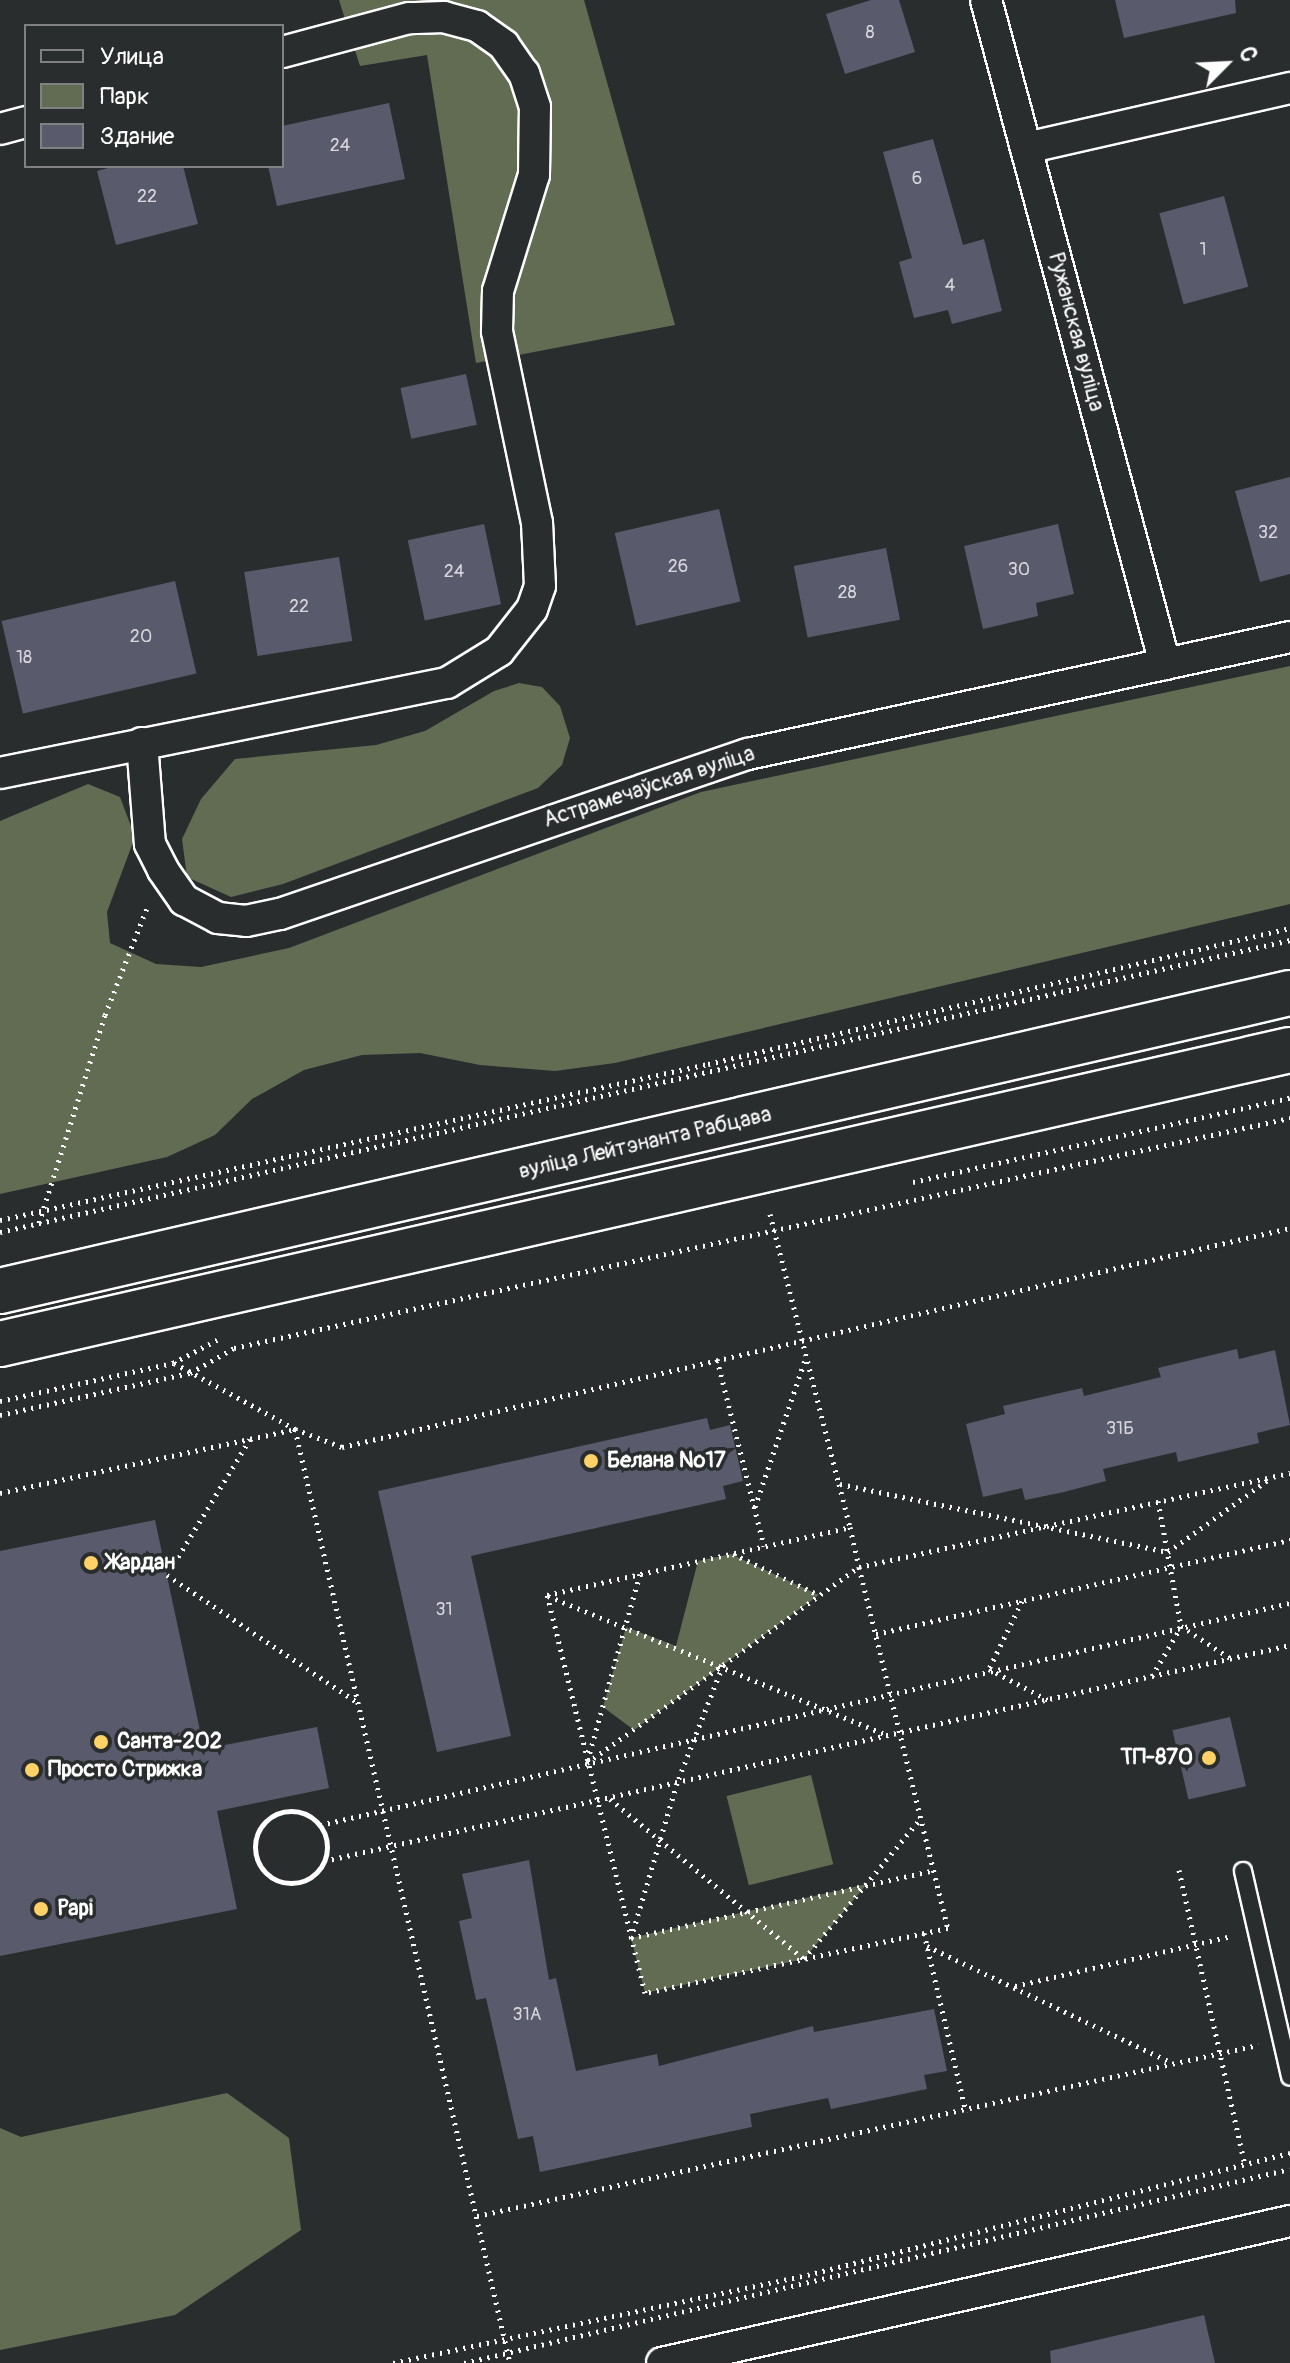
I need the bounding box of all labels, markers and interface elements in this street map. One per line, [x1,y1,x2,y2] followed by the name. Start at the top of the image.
[865,22,875,44] house number: 8
[24,24,284,168] legend
[1186,24,1266,104] north arrow
[100,42,164,71] text: Улица
[1232,42,1263,66] text: С
[100,82,149,111] text: Парк
[100,122,174,151] text: Здание
[330,135,350,157] house number: 24
[912,168,922,190] house number: 6
[137,186,157,208] house number: 22
[1199,239,1207,261] house number: 1
[1042,250,1110,414] street label: Ружанская вуліца
[945,275,955,297] house number: 4
[1258,522,1278,544] house number: 32
[668,556,688,578] house number: 26
[1008,559,1030,581] house number: 30
[444,561,464,583] house number: 24
[837,582,857,604] house number: 28
[289,596,309,618] house number: 22
[130,626,152,648] house number: 20
[16,647,32,669] house number: 18
[540,740,758,834] street label: Астрамечаўская вуліца
[516,1101,774,1185] street label: вуліца Лейтэнанта Рабцава
[1106,1418,1134,1440] house number: 31Б
[607,1448,726,1474] place label: Белана №17
[582,1452,600,1470] marker: Белана №17
[107,1550,175,1576] place label: Жардан
[82,1554,100,1572] marker: Жардан
[435,1599,453,1621] house number: 31
[117,1729,222,1755] place label: Санта-202
[92,1733,110,1751] marker: Санта-202
[1120,1745,1193,1771] place label: ТП-870
[1200,1749,1218,1767] marker: ТП-870
[48,1757,202,1783] place label: Просто Стрижка
[23,1761,41,1779] marker: Просто Стрижка
[57,1896,93,1922] place label: Papi
[32,1900,50,1918] marker: Papi
[513,2004,541,2026] house number: 31А

